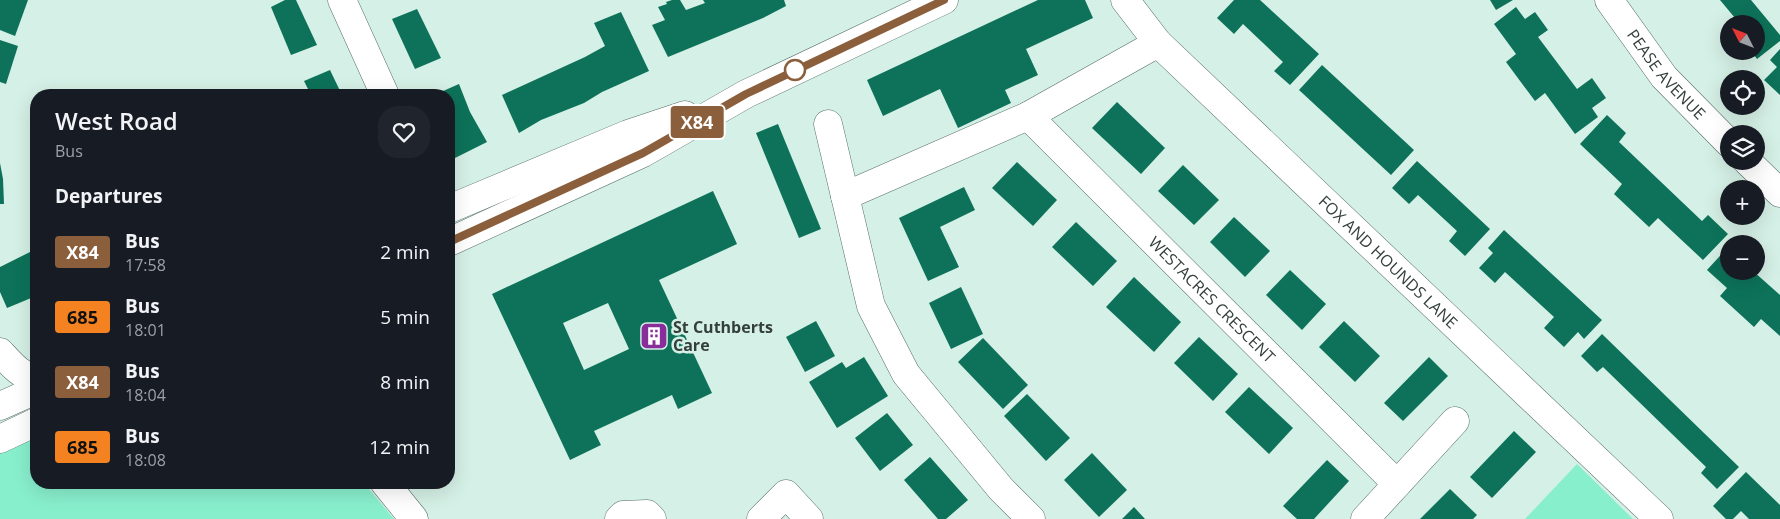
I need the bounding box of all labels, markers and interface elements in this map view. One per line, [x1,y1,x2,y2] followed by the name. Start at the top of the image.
[1720,15,1765,60] north arrow
[1720,15,1765,280] map controls
[1622,25,1711,124] street label: PEASE AVENUE
[784,59,806,81] unlabelled marker
[1720,70,1765,115] button: locate
[55,104,178,137] text: West Road
[378,106,430,158] button: heart
[668,106,726,138] line badge: X84
[681,110,713,134] text: X84
[1720,125,1765,170] button: layers
[55,140,83,162] text: Bus
[1720,180,1765,225] button: +
[55,183,162,209] text: Departures
[1314,191,1463,333] street label: FOX AND HOUNDS LANE
[125,228,160,254] text: Bus
[1144,232,1280,368] street label: WESTACRES CRESCENT
[1720,235,1765,280] button: −
[380,239,430,265] text: 2 min
[66,240,99,264] text: X84
[125,254,166,276] text: 17:58
[125,293,160,319] text: Bus
[380,304,430,330] text: 5 min
[67,305,98,329] text: 685
[673,316,773,356] place label: St Cuthberts Care
[125,319,166,341] text: 18:01
[639,321,669,351] building icon: St Cuthberts Care
[125,358,160,384] text: Bus
[380,369,430,395] text: 8 min
[66,370,99,394] text: X84
[125,384,166,406] text: 18:04
[125,423,160,449] text: Bus
[369,434,430,460] text: 12 min
[67,435,98,459] text: 685
[125,449,166,471] text: 18:08

